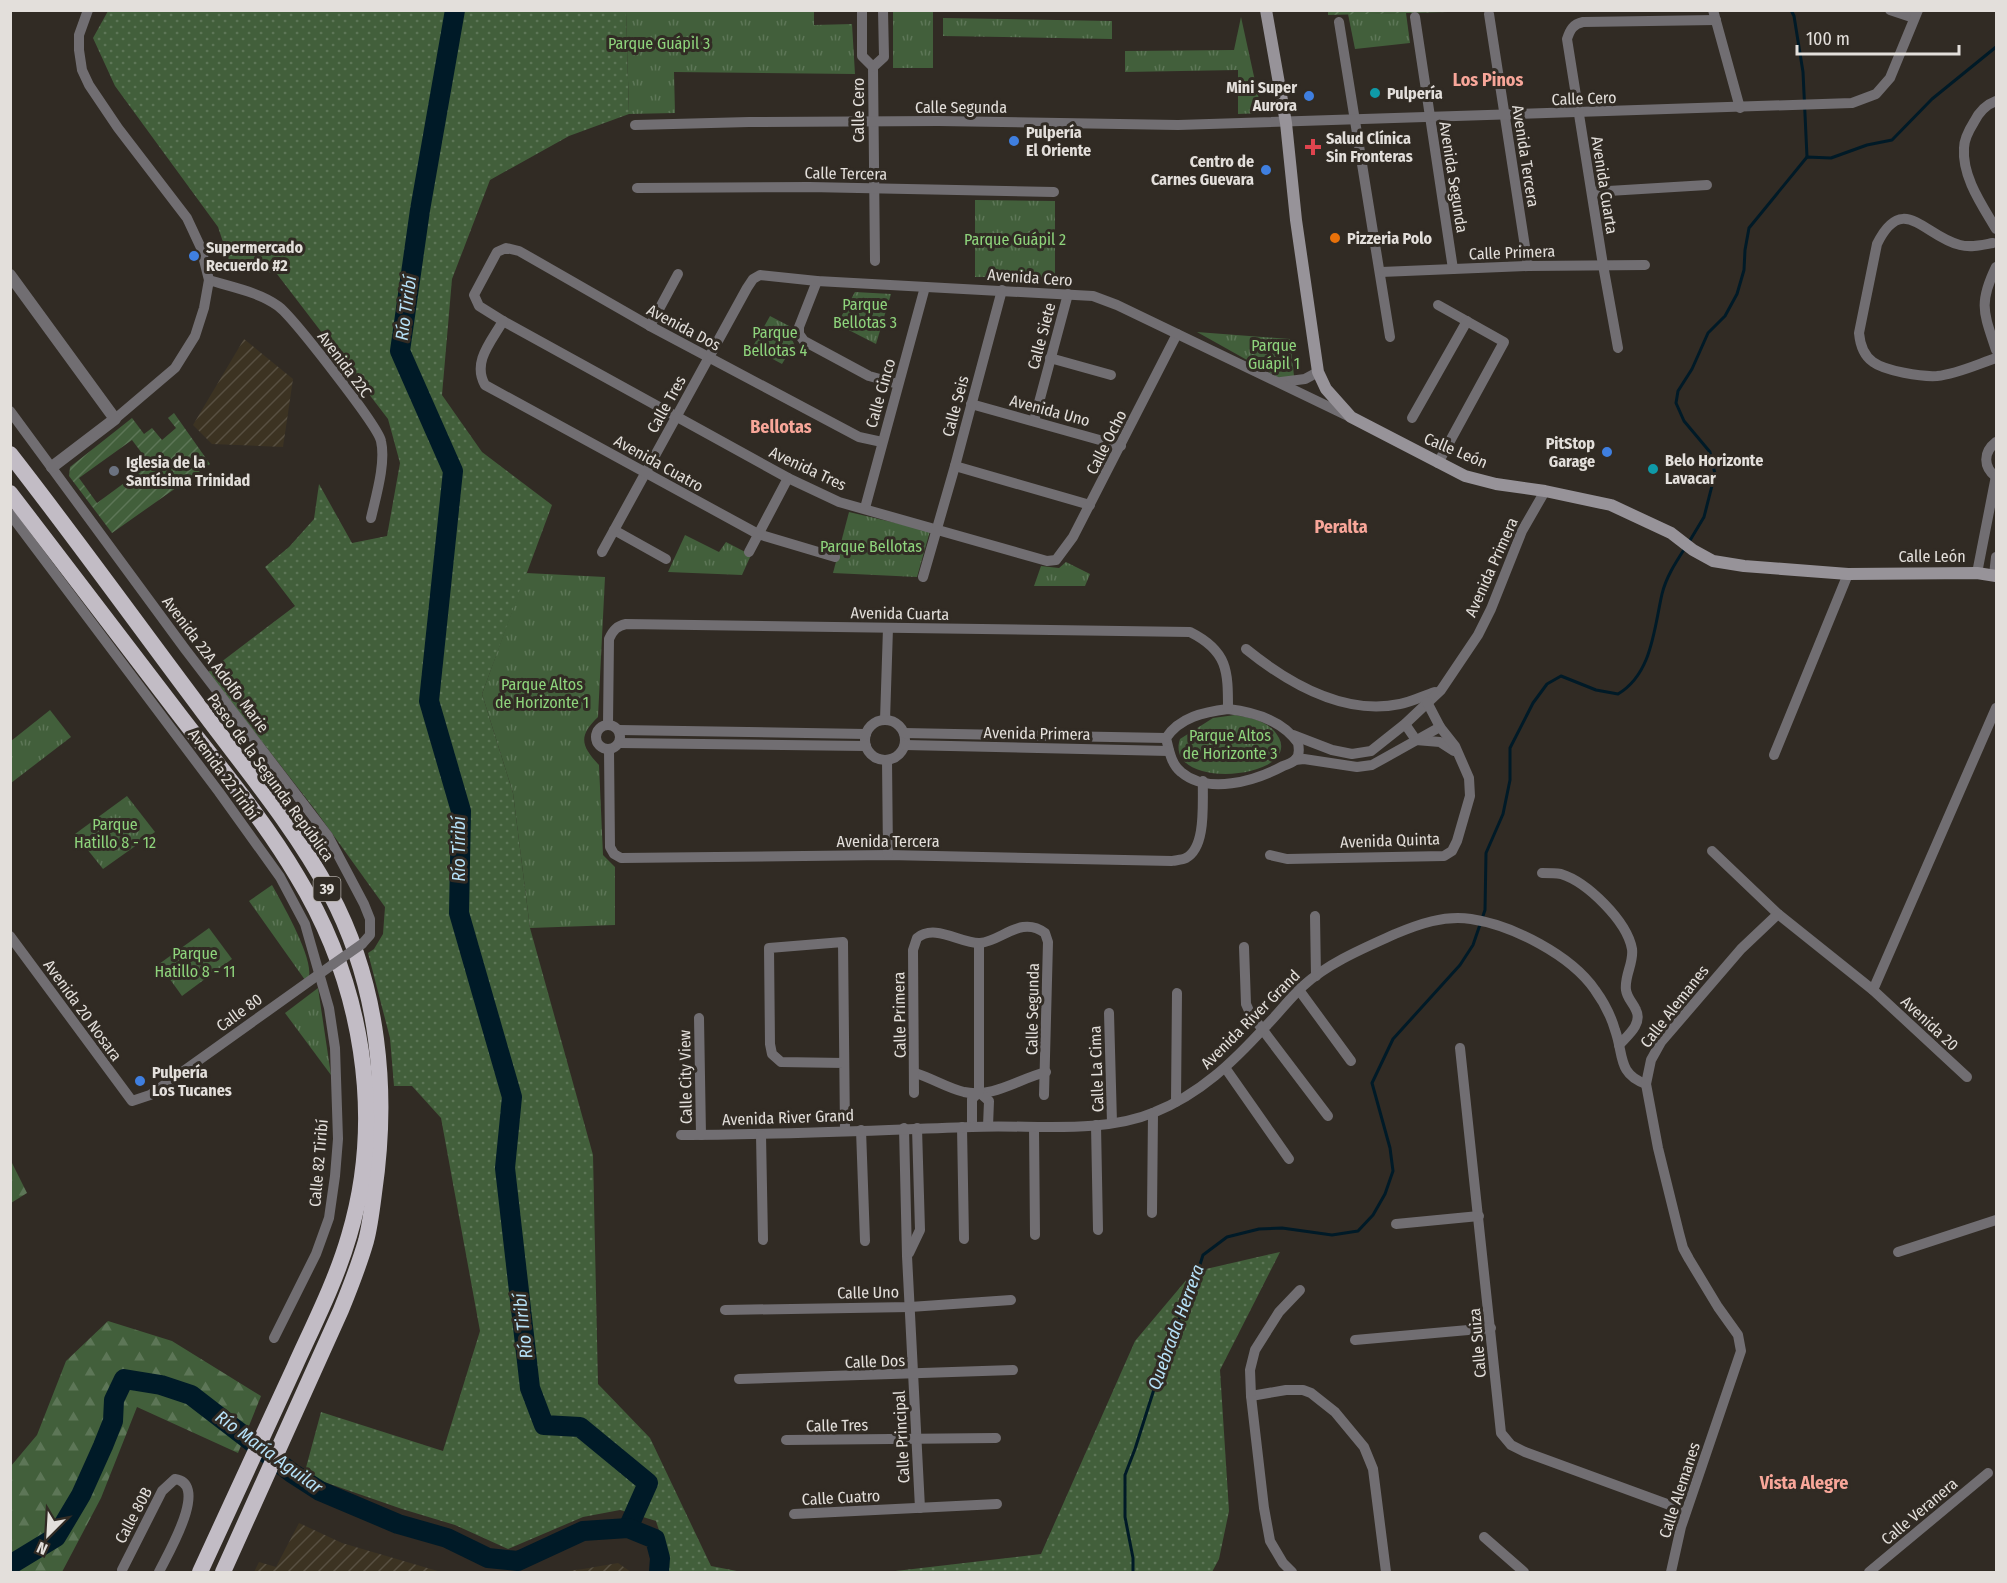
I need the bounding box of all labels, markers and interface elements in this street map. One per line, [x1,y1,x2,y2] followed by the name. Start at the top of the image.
[1797,18,1959,56] scale bar
[1806,28,1850,50] text: 100 m
[608,34,710,53] park label: Parque Guápil 3
[1453,69,1523,91] district label: Los Pinos
[849,78,868,142] street label: Calle Cero
[1226,78,1297,115] place label: Mini Super Aurora
[1387,84,1443,103] place label: Pulpería
[1368,86,1382,100] marker: Pulpería
[1551,88,1617,109] street label: Calle Cero
[1302,89,1316,103] marker: Mini Super Aurora
[915,98,1007,117] street label: Calle Segunda
[1508,104,1543,209] street label: Avenida Tercera
[1435,120,1472,234] street label: Avenida Segunda
[1026,123,1091,160] place label: Pulpería El Oriente
[1326,129,1413,166] place label: Salud Clínica Sin Fronteras
[1007,134,1021,148] marker: Pulpería El Oriente
[1587,135,1622,235] street label: Avenida Cuarta
[1304,138,1322,156] marker: Salud Clínica Sin Fronteras
[1151,152,1254,189] place label: Centro de Carnes Guevara
[805,163,888,184] street label: Calle Tercera
[1259,163,1273,177] marker: Centro de Carnes Guevara
[1347,229,1433,248] place label: Pizzeria Polo
[964,230,1066,249] park label: Parque Guápil 2
[1328,231,1342,245] marker: Pizzeria Polo
[206,238,303,275] place label: Supermercado Recuerdo #2
[1468,241,1556,264] street label: Calle Primera
[187,249,201,263] marker: Supermercado Recuerdo #2
[987,265,1073,290] street label: Avenida Cero
[391,273,422,342] water label: Río Tiribí
[833,295,897,332] park label: Parque Bellotas 3
[644,300,724,355] street label: Avenida Dos
[1023,301,1060,372] street label: Calle Siete
[743,323,808,360] park label: Parque Bellotas 4
[314,327,376,401] street label: Avenida 22C
[1248,336,1300,373] park label: Parque Guápil 1
[862,356,899,430] street label: Calle Cinco
[643,372,690,436] street label: Calle Tres
[938,373,973,439] street label: Calle Seis
[1008,391,1092,430] street label: Avenida Uno
[1082,407,1131,477] street label: Calle Ocho
[750,416,812,438] district label: Bellotas
[1421,429,1490,472] street label: Calle León
[611,431,707,496] street label: Avenida Cuatro
[1546,434,1595,471] place label: PitStop Garage
[766,442,849,495] street label: Avenida Tres
[1600,445,1614,459] marker: PitStop Garage
[1665,451,1763,488] place label: Belo Horizonte Lavacar
[126,453,250,490] place label: Iglesia de la Santísima Trinidad
[1646,462,1660,476] marker: Belo Horizonte Lavacar
[107,464,121,478] marker: Iglesia de la Santísima Trinidad
[1461,514,1522,620] street label: Avenida Primera
[1314,516,1368,538] district label: Peralta
[820,537,922,556] park label: Parque Bellotas
[1898,547,1966,566] street label: Calle León
[158,592,273,736] street label: Avenida 22A Adolfo Marie
[851,603,950,624] street label: Avenida Cuarta
[495,675,589,712] park label: Parque Altos de Horizonte 1
[203,690,338,865] street label: Paseo de la Segunda República
[983,723,1091,744] street label: Avenida Primera
[184,725,263,823] street label: Avenida 22 Tiribí
[1183,726,1277,763] park label: Parque Altos de Horizonte 3
[74,815,156,852] park label: Parque Hatillo 8 - 12
[448,815,470,882] water label: Río Tiribí
[1340,829,1440,852] street label: Avenida Quinta
[837,832,940,851] street label: Avenida Tercera
[314,877,340,901] road number: 39
[154,944,236,981] park label: Parque Hatillo 8 - 11
[39,956,126,1065] street label: Avenida 20 Nosara
[1636,961,1713,1051] street label: Calle Alemanes
[1022,963,1043,1055] street label: Calle Segunda
[1197,966,1304,1073] street label: Avenida River Grand
[889,971,910,1058] street label: Calle Primera
[213,989,266,1035] street label: Calle 80
[1897,992,1962,1055] street label: Avenida 20
[1085,1025,1108,1113] street label: Calle La Cima
[675,1029,696,1124] street label: Calle City View
[152,1063,232,1100] place label: Pulpería Los Tucanes
[133,1074,147,1088] marker: Pulpería Los Tucanes
[722,1106,854,1129] street label: Avenida River Grand
[305,1118,332,1208] street label: Calle 82 Tiribí
[1143,1261,1209,1393] water label: Quebrada Herrera
[837,1282,899,1303] street label: Calle Uno
[508,1291,537,1360] water label: Río Tiribí
[1465,1307,1490,1379] street label: Calle Suiza
[845,1351,906,1372] street label: Calle Dos
[890,1390,913,1484] street label: Calle Principal
[211,1406,327,1499] water label: Río María Aguilar
[806,1415,869,1436] street label: Calle Tres
[1655,1440,1704,1540] street label: Calle Alemanes
[1759,1472,1848,1494] district label: Vista Alegre
[1877,1474,1961,1549] street label: Calle Veranera
[111,1484,156,1547] street label: Calle 80B
[801,1486,881,1509] street label: Calle Cuatro
[18,1505,78,1565] north arrow
[34,1538,50,1559] text: N

